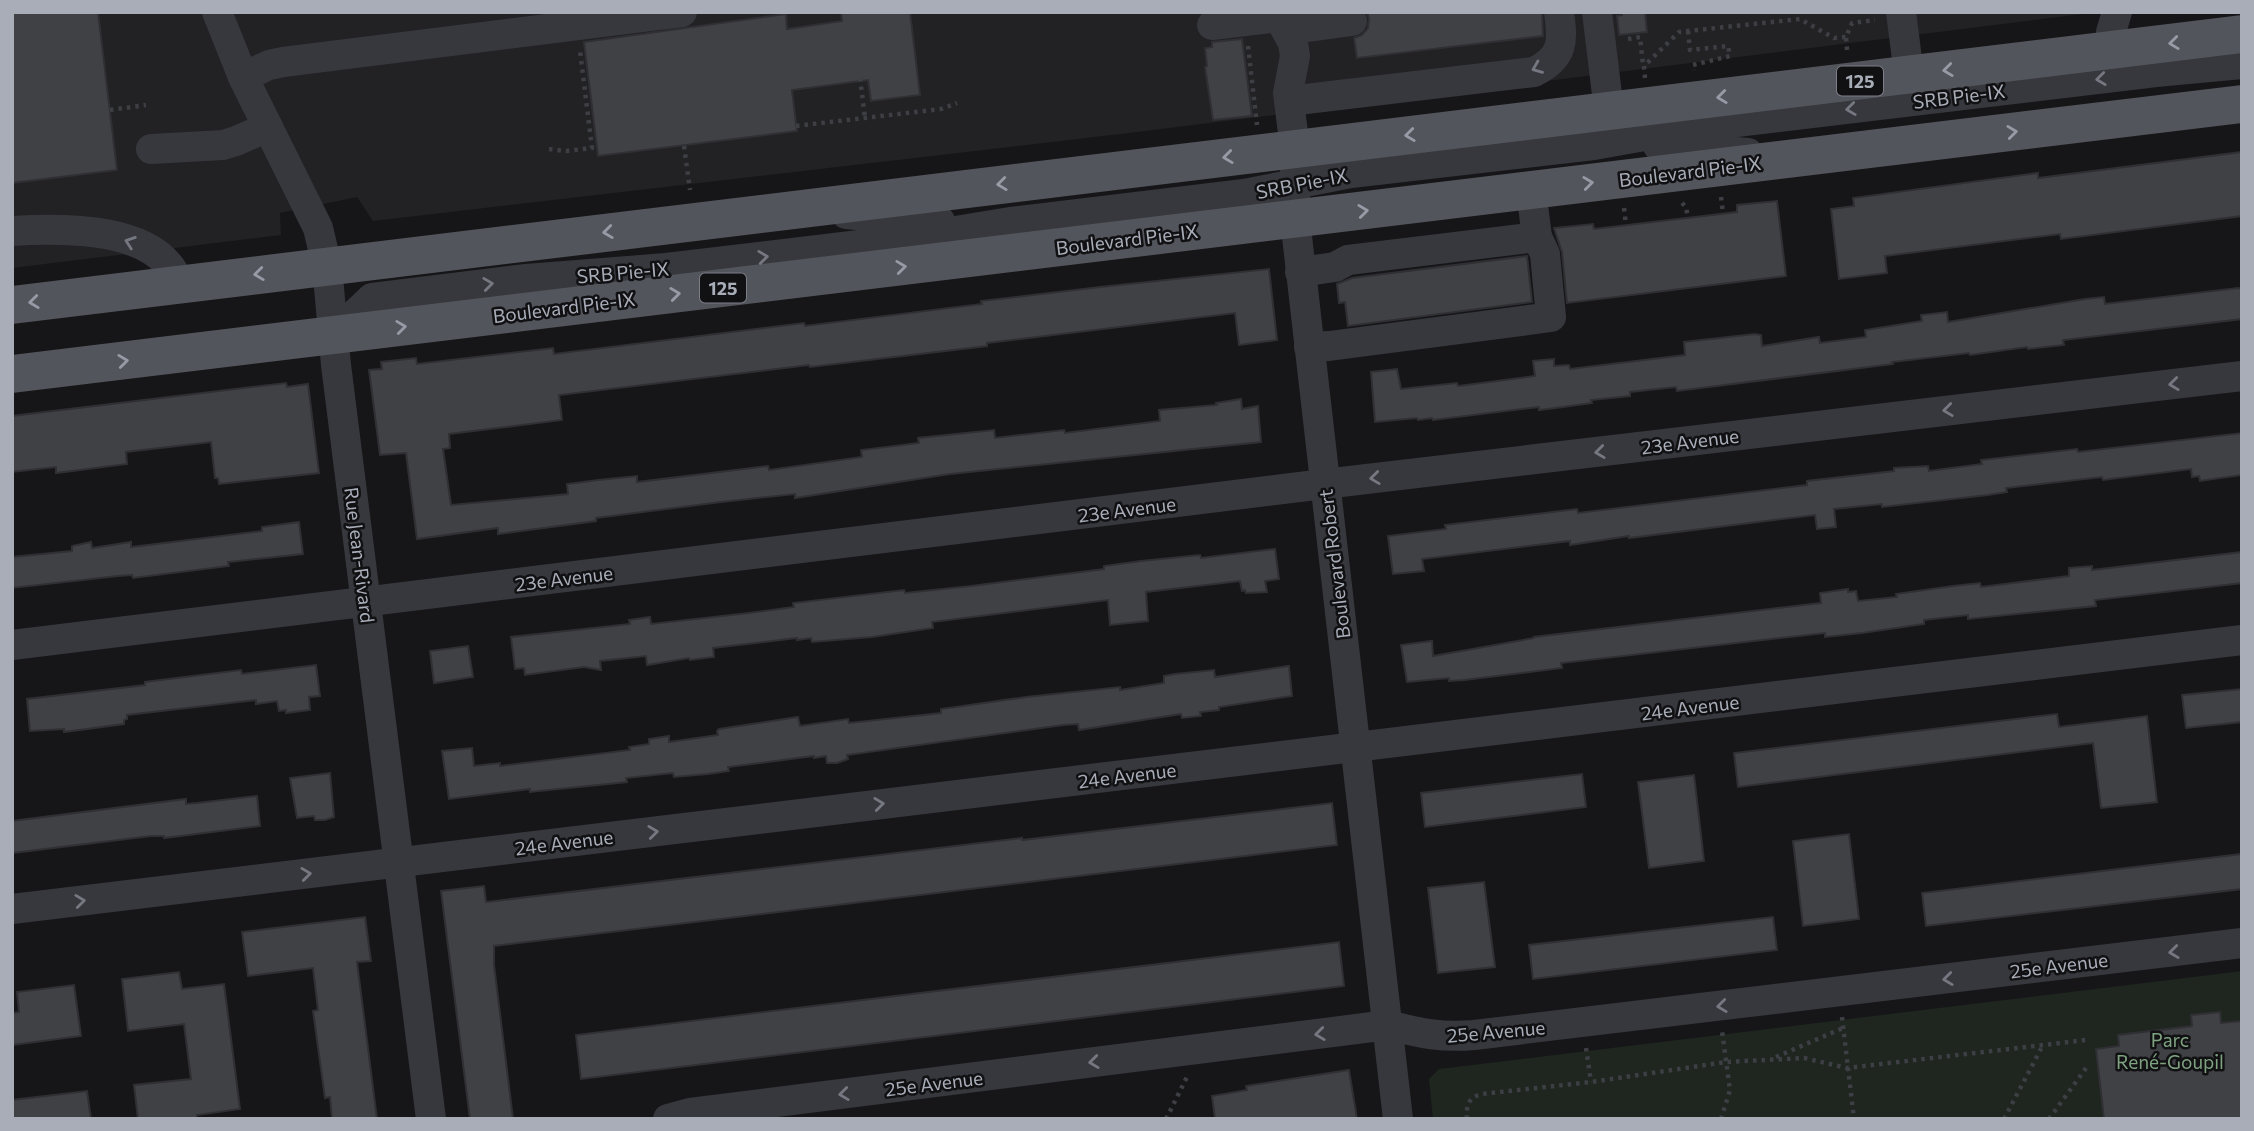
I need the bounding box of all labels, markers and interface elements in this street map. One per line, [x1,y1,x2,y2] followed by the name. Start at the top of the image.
[2168,35,2180,50] one-way arrow
[1532,60,1544,74] one-way arrow
[1942,63,1954,78] one-way arrow
[1837,66,1883,96] road number: 125
[2095,71,2107,86] one-way arrow
[1912,79,2007,113] street label: SRB Pie-IX
[1716,90,1728,105] one-way arrow
[1845,101,1856,116] one-way arrow
[2006,124,2017,139] one-way arrow
[1404,127,1416,142] one-way arrow
[1222,149,1234,164] one-way arrow
[1617,151,1763,191] street label: Boulevard Pie-IX
[1254,163,1350,203] street label: SRB Pie-IX
[1583,176,1594,191] one-way arrow
[996,177,1008,192] one-way arrow
[1357,203,1368,218] one-way arrow
[1054,219,1200,259] street label: Boulevard Pie-IX
[602,224,614,239] one-way arrow
[124,236,136,250] one-way arrow
[757,249,769,264] one-way arrow
[576,256,670,288] street label: SRB Pie-IX
[895,259,907,274] one-way arrow
[254,266,265,281] one-way arrow
[700,274,746,302] road number: 125
[483,277,494,292] one-way arrow
[670,286,681,301] one-way arrow
[491,287,637,327] street label: Boulevard Pie-IX
[28,294,39,309] one-way arrow
[395,320,407,335] one-way arrow
[118,353,129,368] one-way arrow
[2168,376,2180,391] one-way arrow
[1942,403,1954,418] one-way arrow
[1640,424,1740,458] street label: 23e Avenue
[1595,444,1606,459] one-way arrow
[1369,471,1380,486] one-way arrow
[340,486,380,624] street label: Rue Jean-Rivard
[1313,488,1355,640] street label: Boulevard Robert
[1077,492,1177,526] street label: 23e Avenue
[514,561,614,595] street label: 23e Avenue
[1640,690,1740,724] street label: 24e Avenue
[1077,758,1177,792] street label: 24e Avenue
[873,797,885,812] one-way arrow
[648,824,659,839] one-way arrow
[514,825,614,859] street label: 24e Avenue
[300,866,312,881] one-way arrow
[74,893,86,908] one-way arrow
[2168,944,2180,959] one-way arrow
[2009,948,2109,982] street label: 25e Avenue
[1942,971,1954,986] one-way arrow
[1716,999,1728,1014] one-way arrow
[1446,1015,1546,1047] street label: 25e Avenue
[1314,1026,1326,1041] one-way arrow
[2116,1028,2224,1073] park label: Parc René-Goupil
[1088,1055,1100,1070] one-way arrow
[884,1066,984,1100] street label: 25e Avenue
[838,1087,850,1102] one-way arrow

